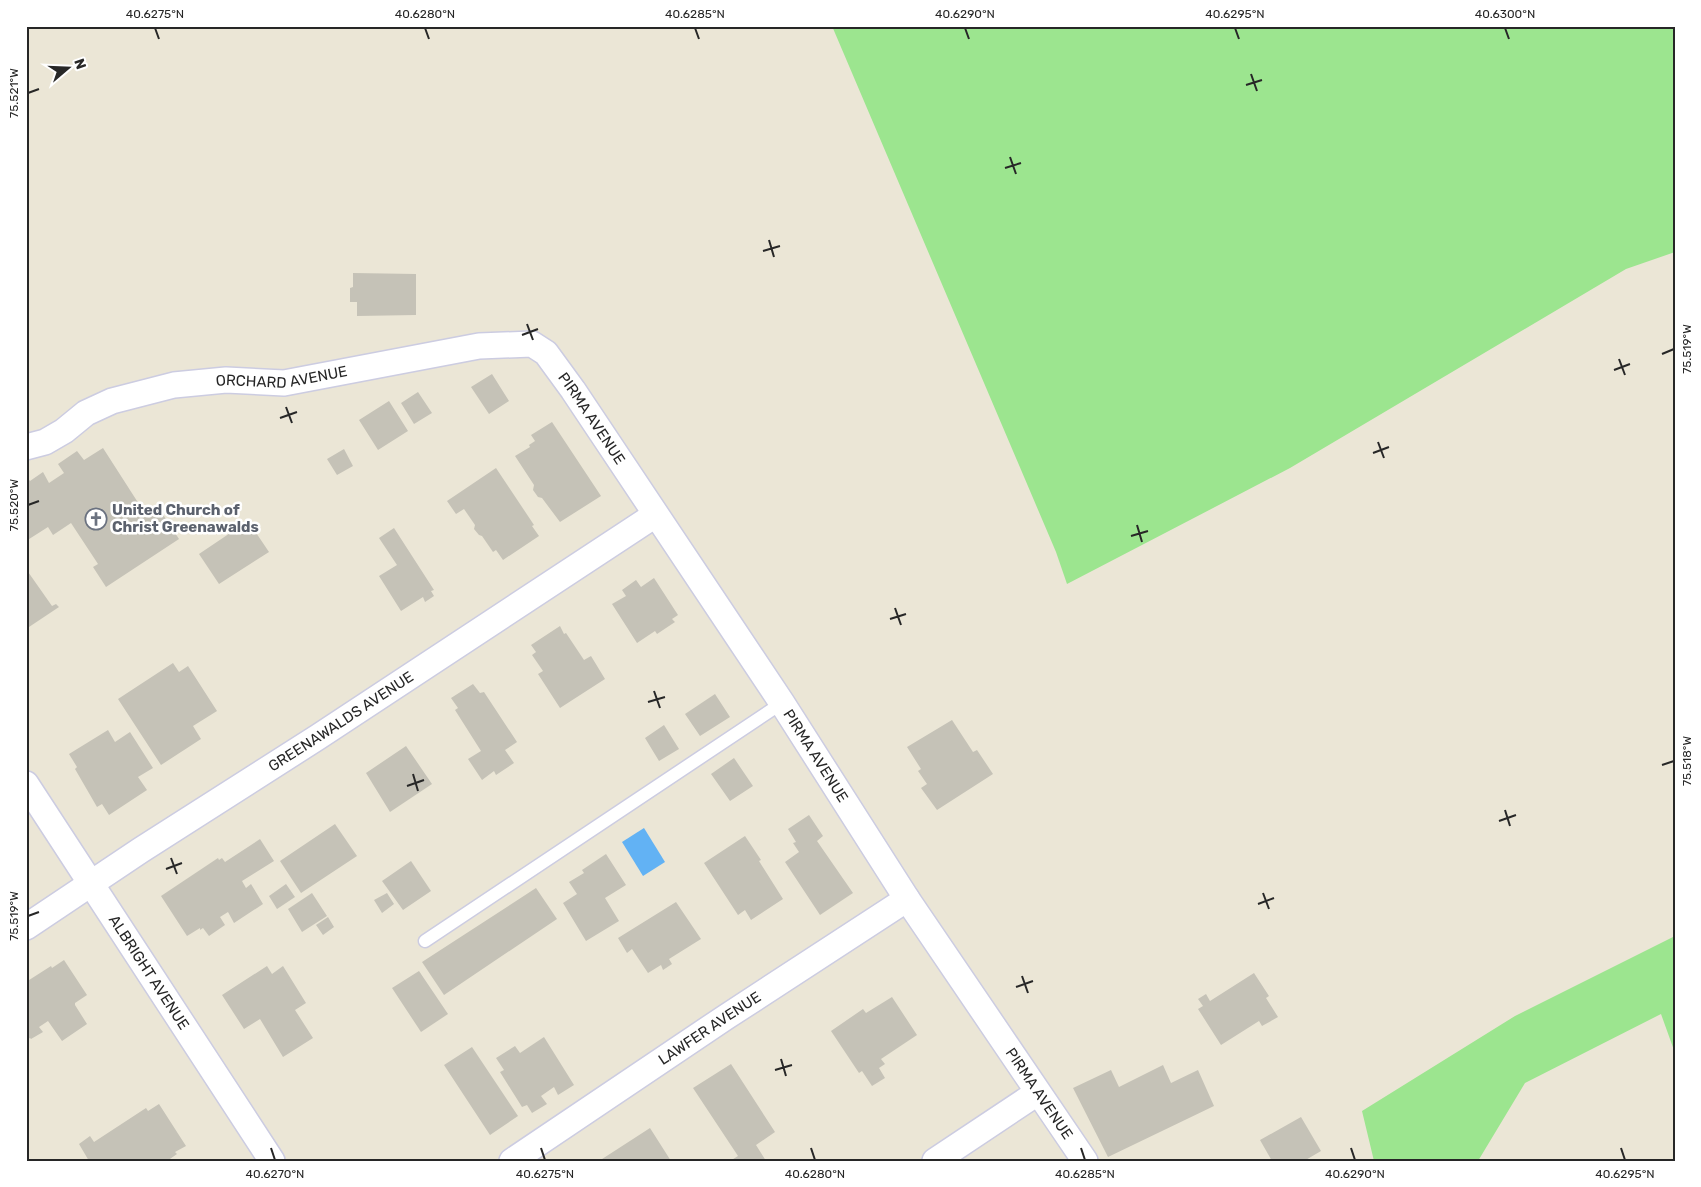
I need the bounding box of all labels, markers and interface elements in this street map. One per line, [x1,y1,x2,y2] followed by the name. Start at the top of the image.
[126,7,184,21] text: 40.6275°N
[395,7,455,21] text: 40.6280°N
[665,7,725,21] text: 40.6285°N
[935,7,995,21] text: 40.6290°N
[1205,7,1265,21] text: 40.6295°N
[1475,7,1535,21] text: 40.6300°N
[42,42,92,92] north arrow
[70,56,89,71] text: N
[7,68,21,118] text: 75.521°W
[1680,324,1694,374] text: 75.519°W
[215,362,349,392] street label: ORCHARD AVENUE
[554,369,629,468] street label: PIRMA AVENUE
[7,478,21,531] text: 75.520°W
[112,501,259,536] place label: United Church of Christ Greenawalds
[84,507,108,531] church icon: United Church of Christ Greenawalds
[265,668,417,775] street label: GREENAWALDS AVENUE
[779,706,852,806] street label: PIRMA AVENUE
[1680,736,1694,786] text: 75.518°W
[7,891,21,941] text: 75.519°W
[105,912,193,1033] street label: ALBRIGHT AVENUE
[655,988,764,1069] street label: LAWFER AVENUE
[1002,1044,1077,1143] street label: PIRMA AVENUE
[246,1167,304,1181] text: 40.6270°N
[516,1167,574,1181] text: 40.6275°N
[785,1167,845,1181] text: 40.6280°N
[1055,1167,1115,1181] text: 40.6285°N
[1325,1167,1385,1181] text: 40.6290°N
[1595,1167,1655,1181] text: 40.6295°N

